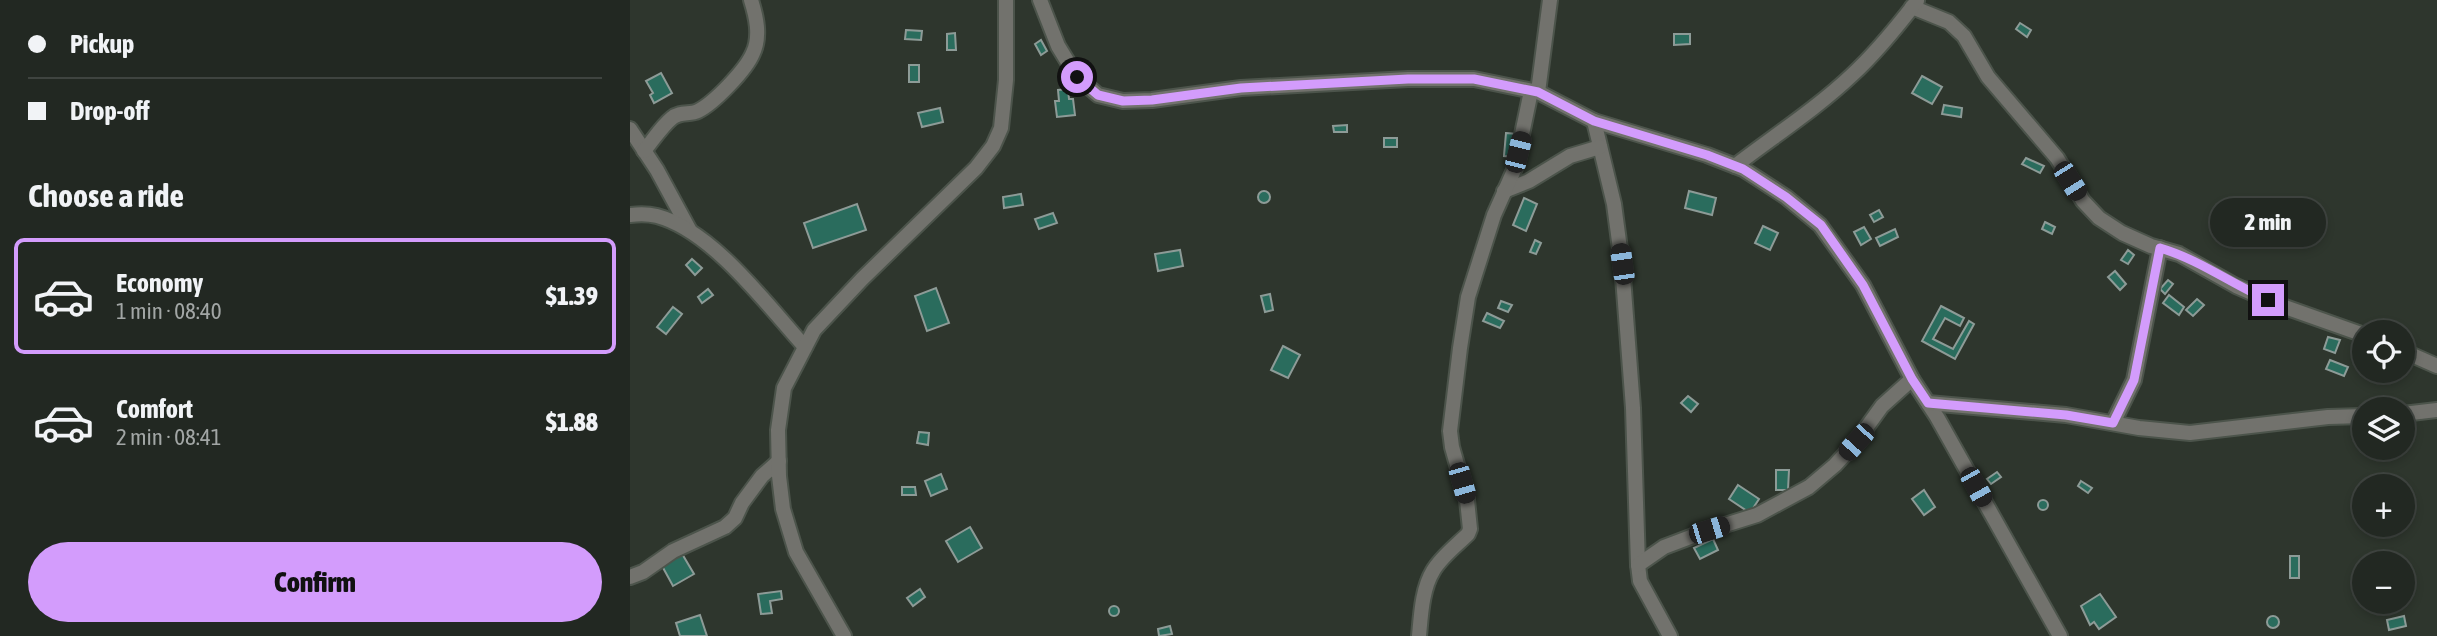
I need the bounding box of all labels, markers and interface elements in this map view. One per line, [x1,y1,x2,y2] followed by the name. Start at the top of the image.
[70,29,134,59] text: Pickup
[1061,61,1093,93] route start
[70,96,150,126] text: Drop-off
[1503,129,1534,175] car
[2050,158,2091,204] car
[28,177,184,214] text: Choose a ride
[2210,198,2326,247] callout: 2 min
[2245,209,2291,235] text: 2 min
[1609,242,1636,286] car
[32,265,95,328] icon: car
[116,268,203,298] text: Economy
[546,281,598,311] text: $1.39
[2252,284,2284,316] route end
[116,298,222,324] text: 1 min · 08:40
[2352,320,2415,614] map controls
[2352,320,2415,383] button: locate
[32,391,95,454] icon: car
[116,394,193,424] text: Comfort
[2352,397,2415,460] button: layers
[546,407,598,437] text: $1.88
[1835,419,1878,465] car
[116,424,222,450] text: 2 min · 08:41
[1447,460,1478,506] car
[1957,464,1996,510] car
[2352,474,2415,537] button: +
[1686,514,1733,546] car
[28,542,602,622] button: Confirm
[2352,551,2415,614] button: −

